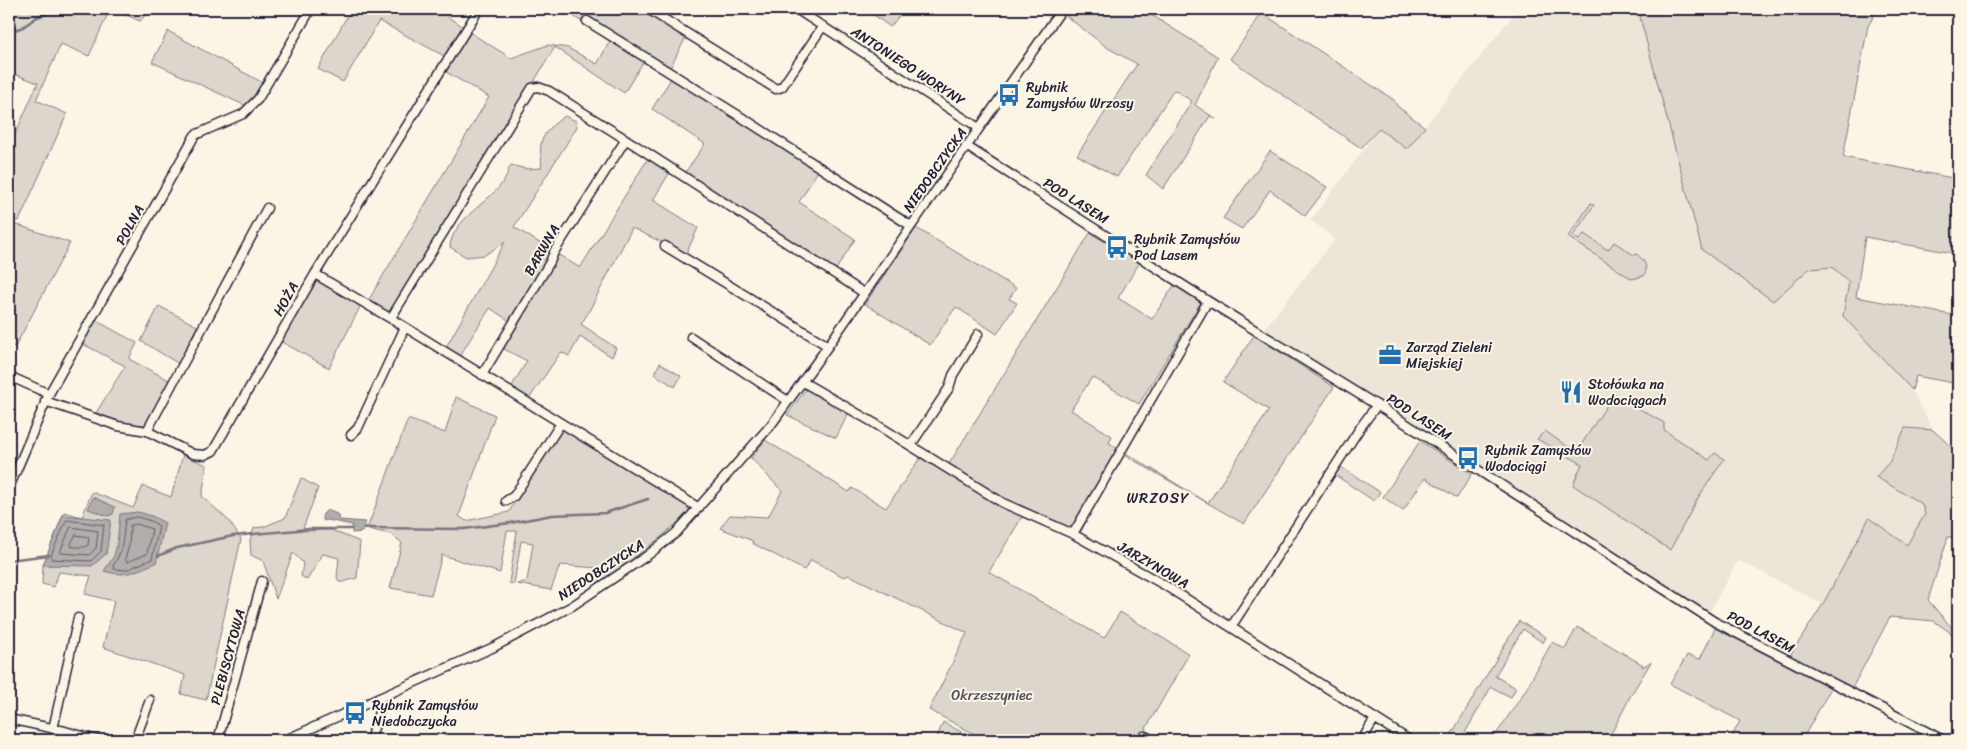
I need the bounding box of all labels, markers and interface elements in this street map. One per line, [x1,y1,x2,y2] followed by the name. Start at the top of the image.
[845,19,971,113] street label: ANTONIEGO WORYNY
[1026,75,1134,116] place label: Rybnik Zamysłów Wrzosy
[996,82,1022,108] bus stop icon: Rybnik Zamysłów Wrzosy
[896,122,974,218] street label: NIEDOBCZYCKA
[1038,171,1114,231] street label: POD LASEM
[109,200,151,250] street label: POLNA
[517,219,567,281] street label: BARWNA
[1134,227,1240,268] place label: Rybnik Zamysłów Pod Lasem
[1104,234,1130,260] bus stop icon: Rybnik Zamysłów Pod Lasem
[266,277,306,321] street label: HOŻA
[1406,335,1493,376] place label: Zarząd Zieleni Miejskiej
[1377,342,1403,368] office icon: Zarząd Zieleni Miejskiej
[1588,372,1667,413] place label: Stołówka na Wodociągach
[1558,379,1584,405] restaurant icon: Stołówka na Wodociągach
[1381,386,1457,448] street label: POD LASEM
[1485,438,1591,479] place label: Rybnik Zamysłów Wodociągi
[1455,445,1481,471] bus stop icon: Rybnik Zamysłów Wodociągi
[1126,485,1190,511] district label: WRZOSY
[553,532,649,608] street label: NIEDOBCZYCKA
[1112,534,1194,596] street label: JARZYNOWA
[1723,604,1799,660] street label: POD LASEM
[203,606,253,708] street label: PLEBISCYTOWA
[951,683,1033,708] park label: Okrzeszyniec
[372,693,478,734] place label: Rybnik Zamysłów Niedobczycka
[342,700,368,726] bus stop icon: Rybnik Zamysłów Niedobczycka

